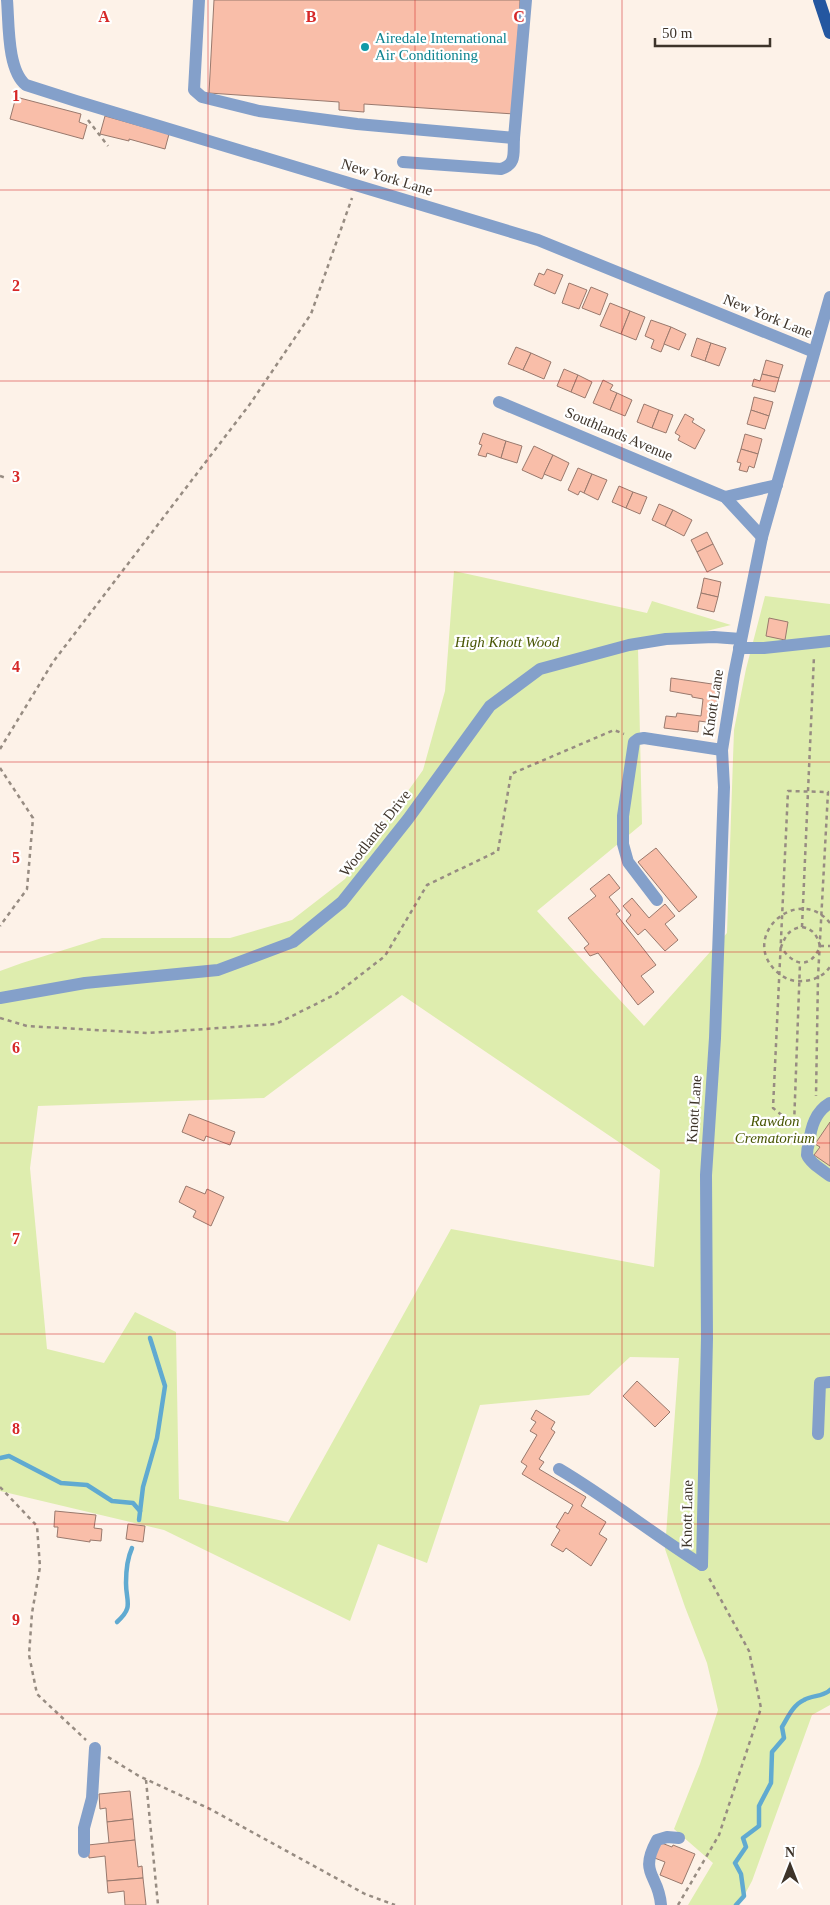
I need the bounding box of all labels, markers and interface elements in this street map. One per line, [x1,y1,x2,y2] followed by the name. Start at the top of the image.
[98,8,110,25] text: A
[306,8,317,25] text: B
[513,8,525,25] text: C
[655,15,770,47] scale bar
[662,25,693,41] text: 50 m
[375,30,507,63] place label: Airedale International Air Conditioning
[359,41,371,53] marker: Airedale International Air Conditioning
[12,87,20,104] text: 1
[339,156,435,199] street label: New York Lane
[12,277,20,294] text: 2
[721,291,815,341] street label: New York Lane
[563,404,675,464] street label: Southlands Avenue
[12,468,20,485] text: 3
[454,634,560,650] park label: High Knott Wood
[12,658,20,675] text: 4
[700,668,726,738] street label: Knott Lane
[336,786,414,879] street label: Woodlands Drive
[12,849,20,866] text: 5
[12,1039,20,1056] text: 6
[684,1074,704,1143] street label: Knott Lane
[735,1113,815,1146] park label: Rawdon Crematorium
[12,1230,20,1247] text: 7
[12,1420,20,1437] text: 8
[678,1480,696,1548] street label: Knott Lane
[12,1611,20,1628] text: 9
[765,1840,815,1890] north arrow
[785,1845,795,1860] text: N

